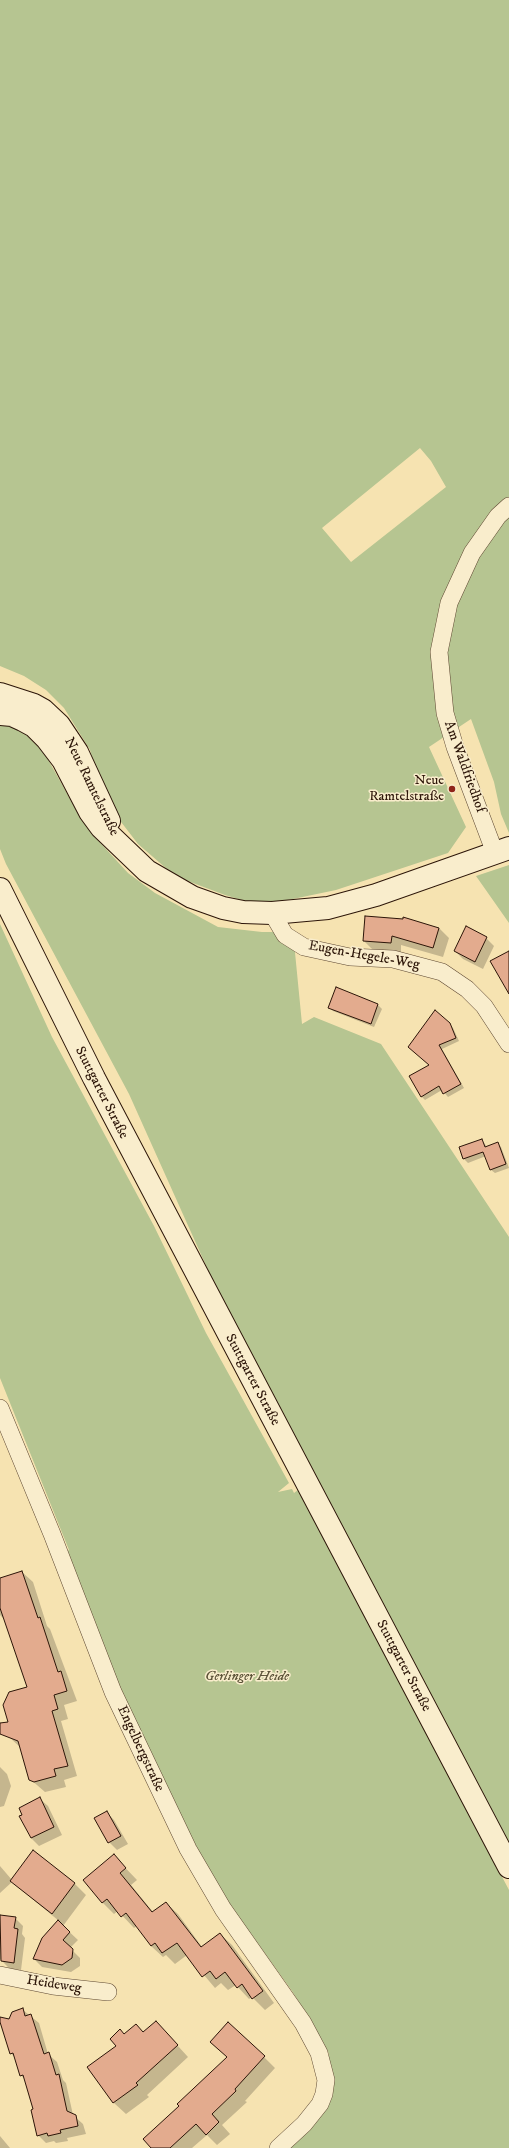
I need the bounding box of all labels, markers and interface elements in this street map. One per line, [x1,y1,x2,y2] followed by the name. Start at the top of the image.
[440,719,488,815] street label: Am Waldfriedhof
[60,735,122,839] street label: Neue Ramtelstraße
[369,773,444,806] place label: Neue Ramtelstraße
[447,784,457,794] marker: Neue Ramtelstraße
[307,938,421,974] street label: Eugen-Hegele-Weg
[71,1044,131,1142] street label: Stuttgarter Straße
[221,1331,283,1429] street label: Stuttgarter Straße
[372,1617,434,1715] street label: Stuttgarter Straße
[205,1669,289,1685] park label: Gerlinger Heide
[113,1703,167,1795] street label: Engelbergstraße
[25,1972,83,1998] street label: Heideweg

